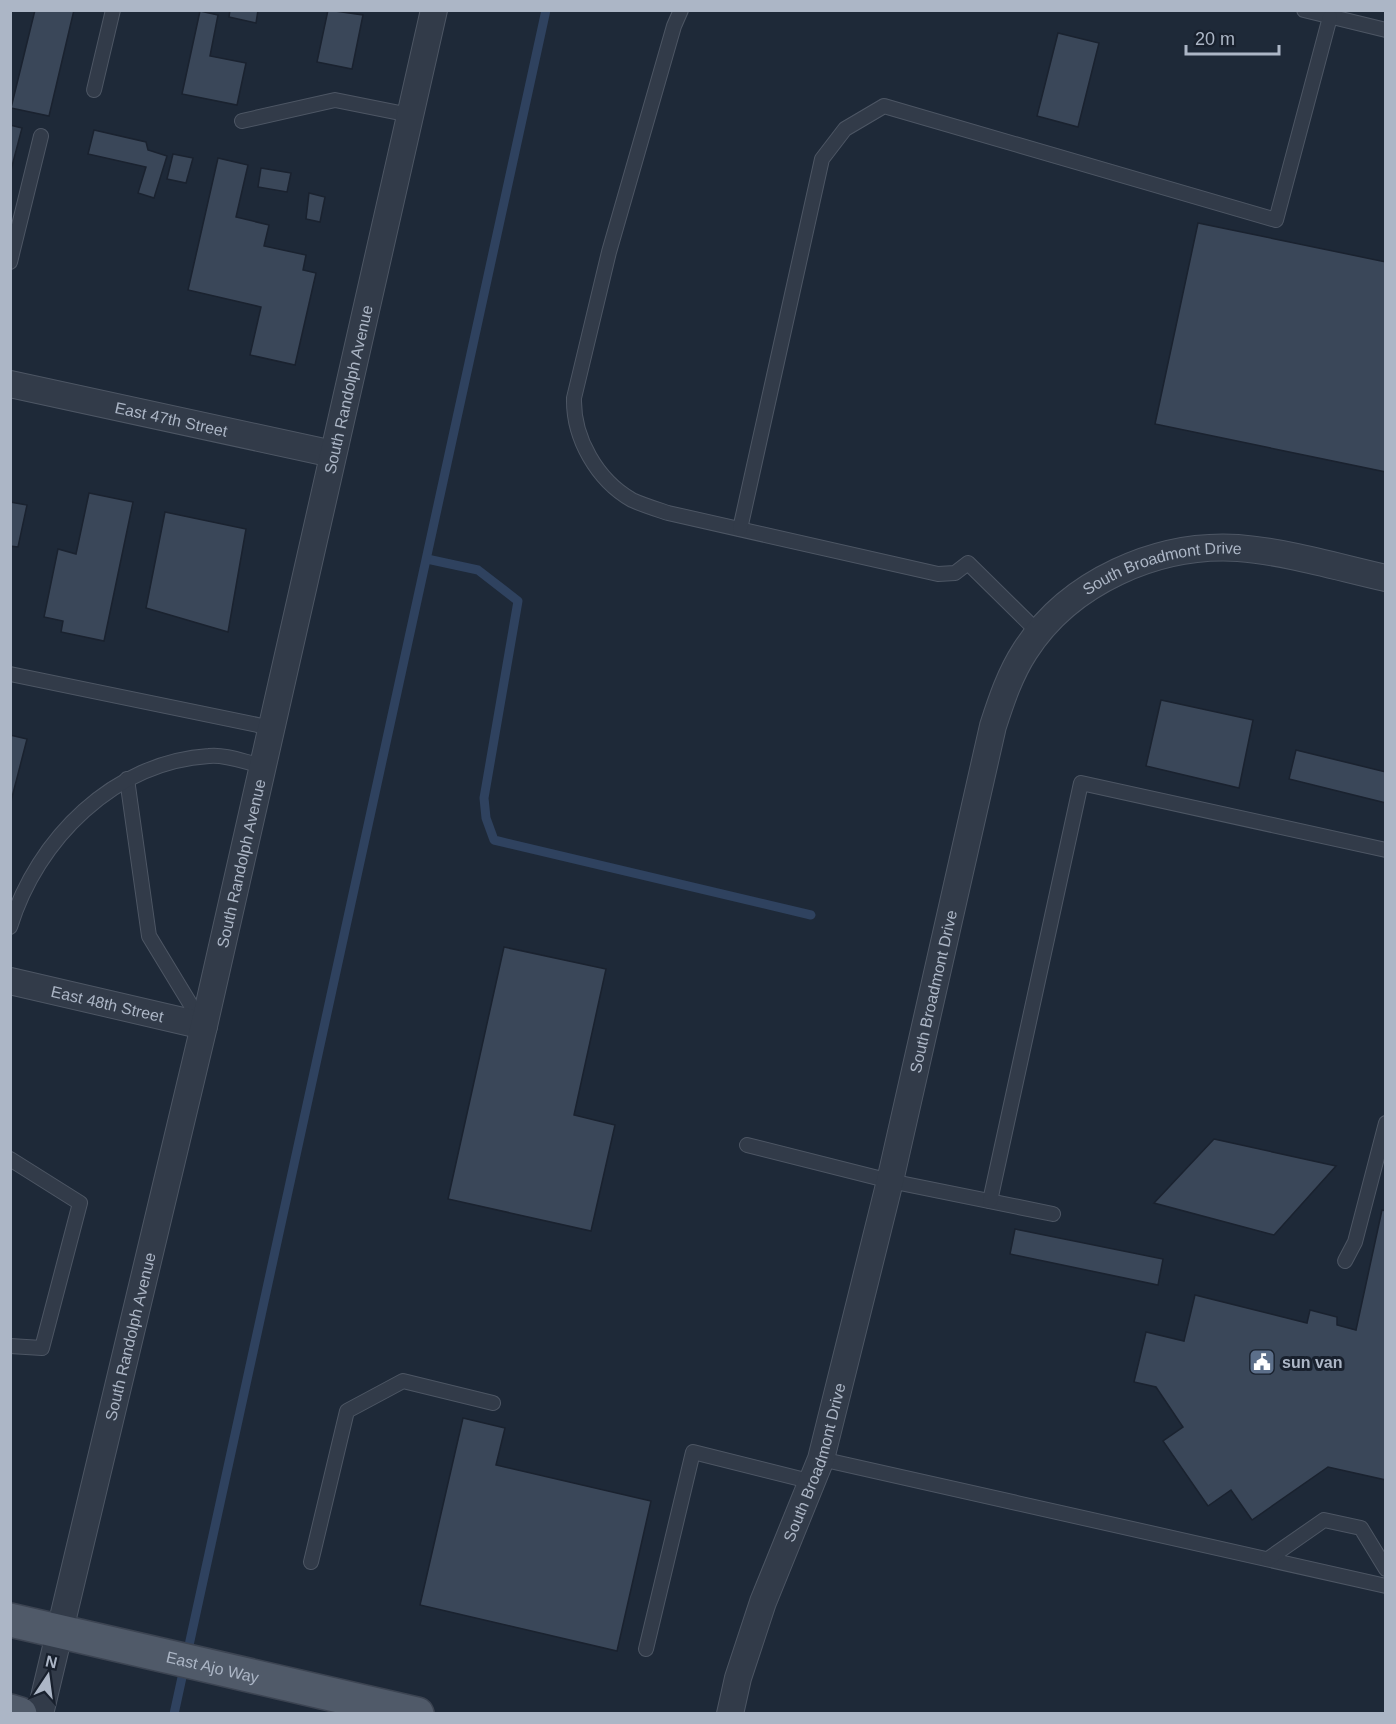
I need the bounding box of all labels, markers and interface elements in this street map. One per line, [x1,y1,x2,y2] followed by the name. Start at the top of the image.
[1186,18,1279,56] scale bar
[1195,29,1235,49] text: 20 m
[321,303,375,475] street label: South Randolph Avenue
[113,398,230,440] street label: East 47th Street
[1079,539,1242,598] street label: South Broadmont Drive
[213,777,268,949] street label: South Randolph Avenue
[906,908,960,1074] street label: South Broadmont Drive
[50,982,166,1025] street label: East 48th Street
[102,1251,158,1422] street label: South Randolph Avenue
[1247,1347,1277,1377] public building icon: sun van
[1282,1354,1342,1371] place label: sun van
[780,1381,848,1544] street label: South Broadmont Drive
[18,1646,78,1706] north arrow
[165,1648,261,1686] street label: East Ajo Way
[44,1652,59,1671] text: N

